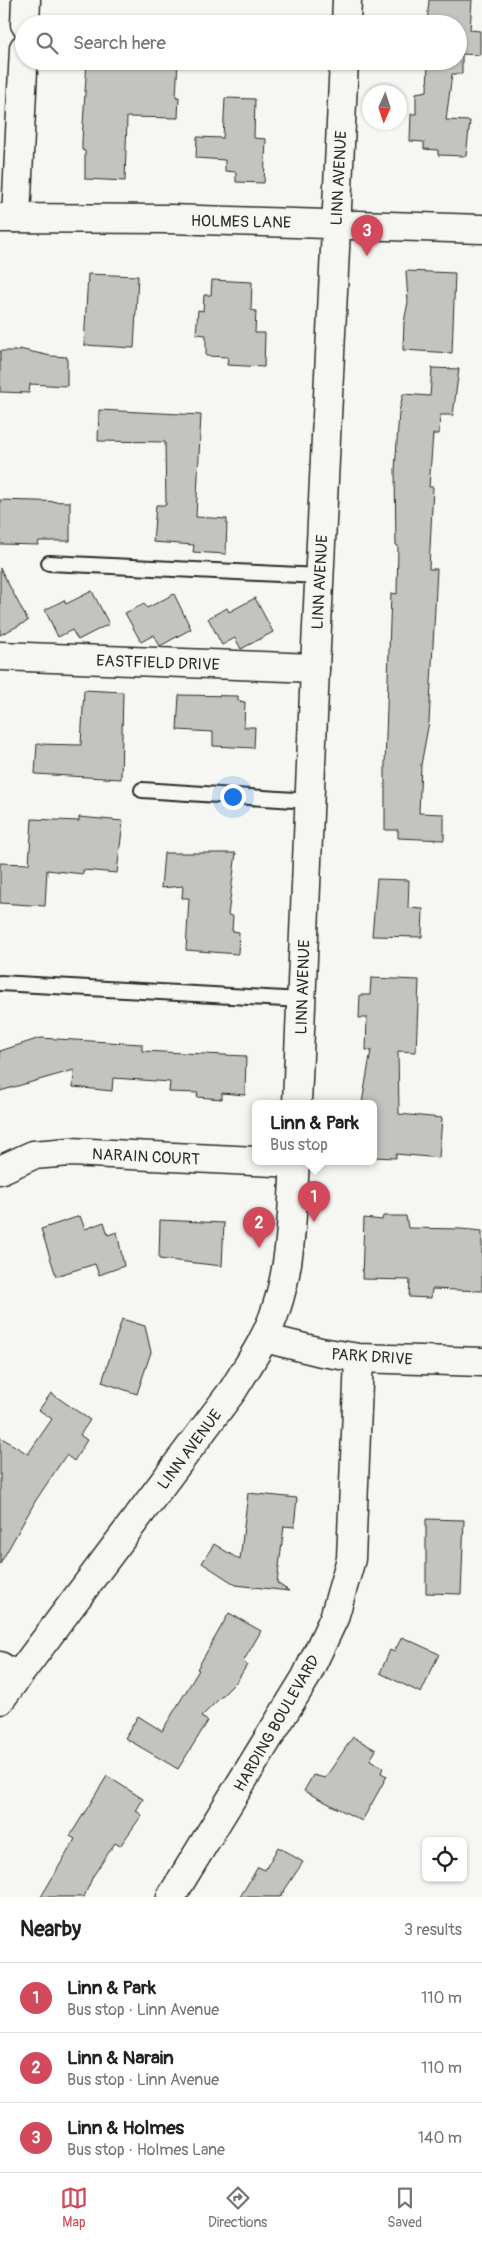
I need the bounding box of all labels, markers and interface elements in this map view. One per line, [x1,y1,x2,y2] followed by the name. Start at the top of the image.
[15,15,467,70] search box
[33,29,61,57] icon: search
[73,31,166,55] text: Search here
[362,85,407,130] north arrow
[327,130,351,226] street label: LINN AVENUE
[191,211,291,233] street label: HOLMES LANE
[351,215,383,256] pin: 3
[308,534,332,630] street label: LINN AVENUE
[96,651,220,675] street label: EASTFIELD DRIVE
[220,784,246,810] your location
[291,939,315,1035] street label: LINN AVENUE
[252,1100,377,1165] popup
[270,1111,359,1135] text: Linn & Park
[270,1135,328,1155] text: Bus stop
[92,1144,200,1170] street label: NARAIN COURT
[298,1181,330,1222] pin: 1
[243,1207,275,1248] pin: 2
[331,1344,413,1370] street label: PARK DRIVE
[153,1406,226,1494] street label: LINN AVENUE
[230,1652,324,1795] street label: HARDING BOULEVARD
[422,1837,467,1882] map controls
[422,1837,467,1882] button: locate
[20,1916,81,1943] text: Nearby
[404,1920,462,1940] text: 3 results
[67,1976,156,2000] text: Linn & Park
[33,1988,39,2008] text: 1
[421,1988,462,2008] text: 110 m
[67,2000,219,2020] text: Bus stop · Linn Avenue
[67,2046,174,2070] text: Linn & Narain
[32,2058,40,2078] text: 2
[421,2058,462,2078] text: 110 m
[67,2070,219,2090] text: Bus stop · Linn Avenue
[67,2116,184,2140] text: Linn & Holmes
[32,2128,40,2148] text: 3
[418,2128,462,2148] text: 140 m
[67,2140,225,2160] text: Bus stop · Holmes Lane
[60,2184,88,2231] tab: Map
[208,2184,267,2231] tab: Directions
[387,2184,422,2231] tab: Saved

